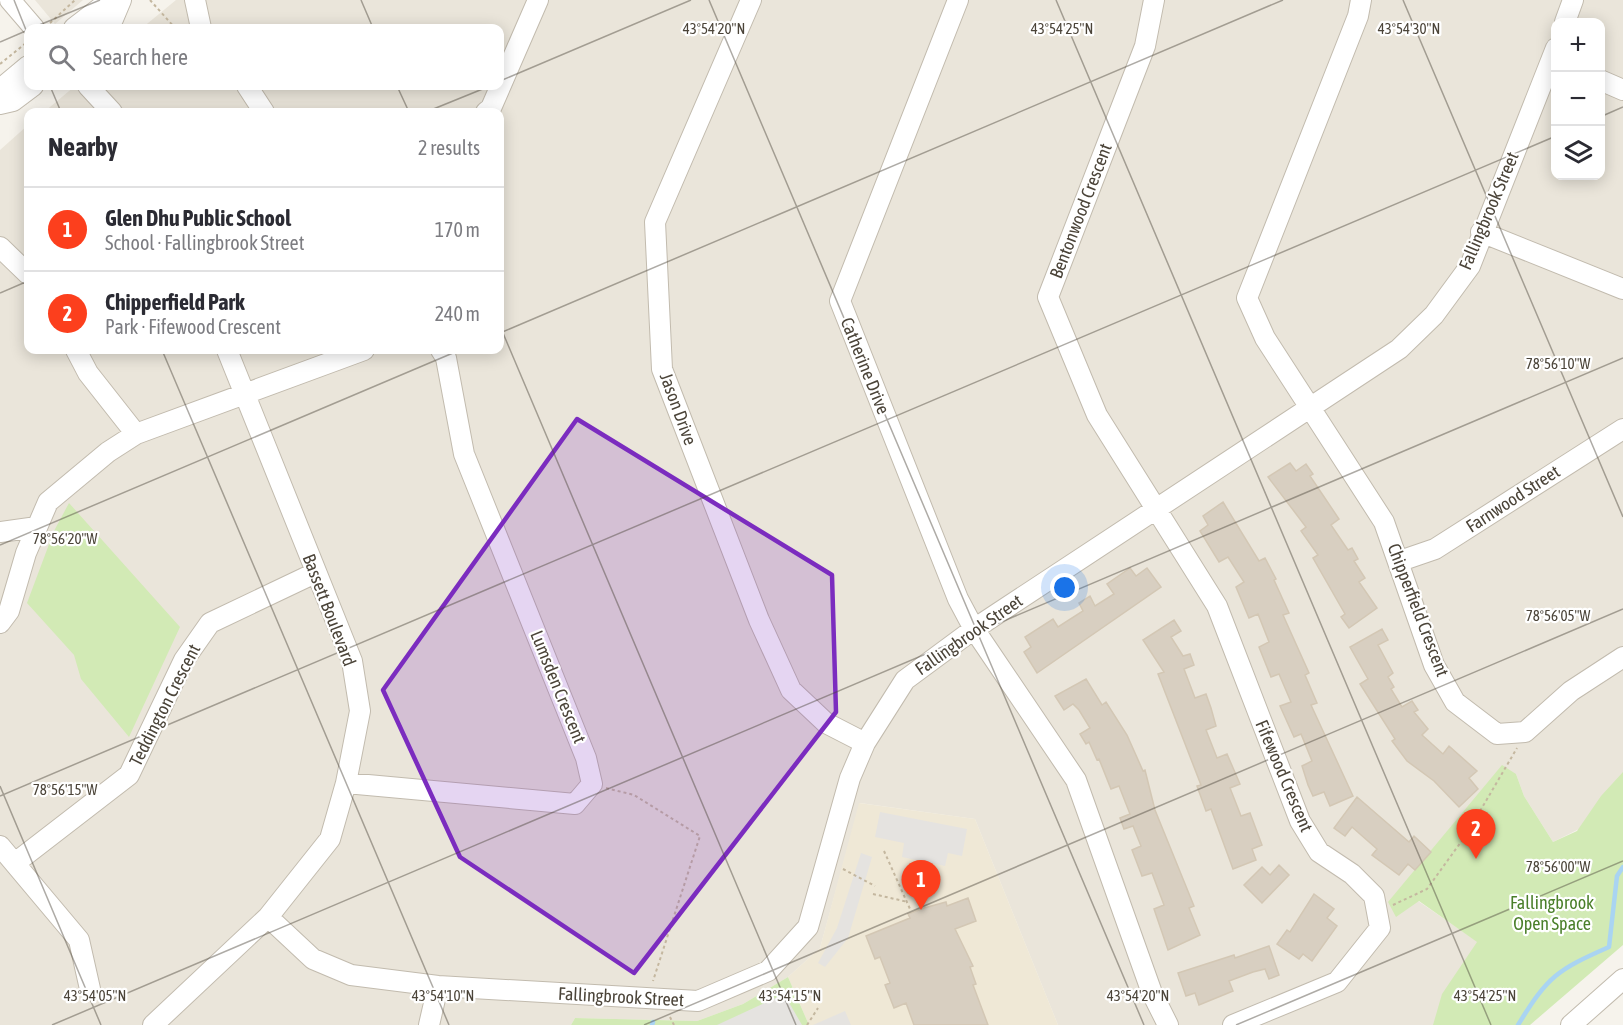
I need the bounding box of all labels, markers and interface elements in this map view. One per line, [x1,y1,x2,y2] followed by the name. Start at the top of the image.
[1551,18,1605,180] map controls
[1551,18,1605,72] button: +
[683,20,745,37] text: 43°54'20"N
[1031,20,1093,37] text: 43°54'25"N
[1378,20,1440,37] text: 43°54'30"N
[24,24,504,90] search box
[45,41,78,74] icon: search
[93,44,188,70] text: Search here
[1551,72,1605,126] button: −
[1551,126,1605,180] button: layers
[48,132,118,162] text: Nearby
[418,136,480,159] text: 2 results
[1045,140,1116,281] street label: Bentonwood Crescent
[1454,149,1523,273] street label: Fallingbrook Street
[105,205,291,231] text: Glen Dhu Public School
[63,218,72,241] text: 1
[435,218,480,241] text: 170 m
[105,231,304,254] text: School · Fallingbrook Street
[105,289,245,315] text: Chipperfield Park
[63,302,72,325] text: 2
[435,302,480,325] text: 240 m
[837,314,894,417] street label: Catherine Drive
[105,315,281,338] text: Park · Fifewood Crescent
[1526,355,1590,372] text: 78°56'10"W
[656,370,701,448] street label: Jason Drive
[1462,461,1563,537] street label: Farnwood Street
[33,530,97,547] text: 78°56'20"W
[1383,540,1454,679] street label: Chipperfield Crescent
[298,551,360,669] street label: Bassett Boulevard
[1050,573,1079,602] your location
[911,590,1026,679] street label: Fallingbrook Street
[1526,607,1590,624] text: 78°56'05"W
[526,627,591,746] street label: Lumsden Crescent
[125,640,204,769] street label: Teddington Crescent
[1251,717,1317,835] street label: Fifewood Crescent
[33,781,97,798] text: 78°56'15"W
[1456,810,1496,859] pin: 2
[1526,858,1590,875] text: 78°56'00"W
[902,860,940,910] pin: 1
[1510,892,1594,934] park label: Fallingbrook Open Space
[558,983,685,1010] street label: Fallingbrook Street
[64,987,126,1004] text: 43°54'05"N
[412,987,474,1004] text: 43°54'10"N
[759,987,821,1004] text: 43°54'15"N
[1107,987,1169,1004] text: 43°54'20"N
[1454,987,1516,1004] text: 43°54'25"N

